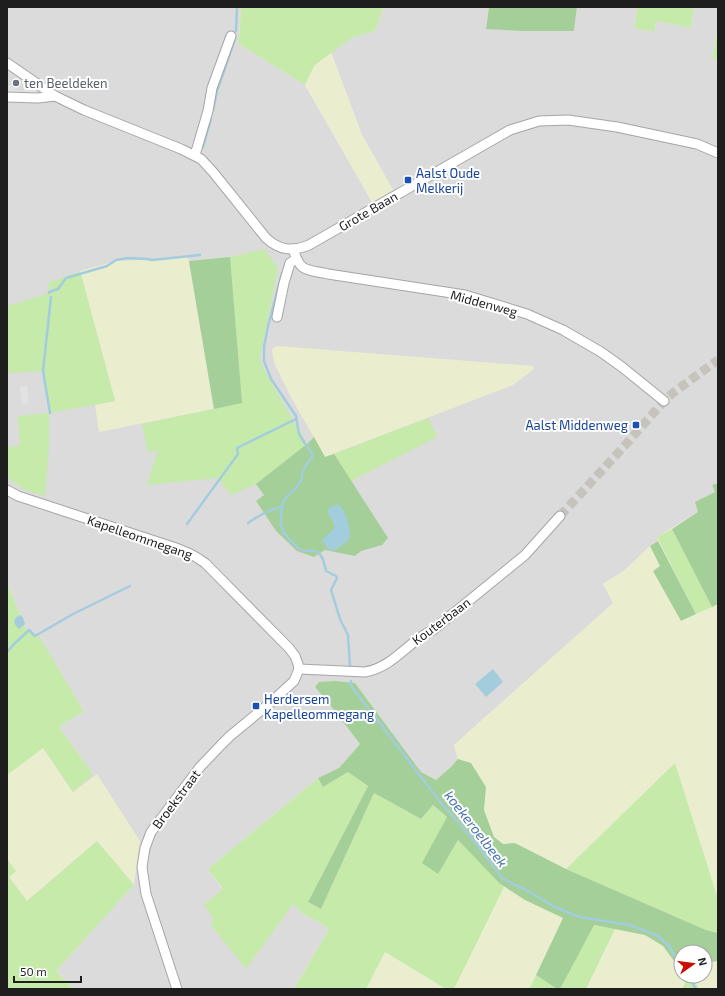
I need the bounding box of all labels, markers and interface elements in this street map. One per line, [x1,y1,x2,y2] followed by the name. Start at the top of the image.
[24,75,108,91] place label: ten Beeldeken
[11,78,21,88] marker: ten Beeldeken
[416,165,480,196] place label: Aalst Oude Melkerij
[403,175,413,185] marker: Aalst Oude Melkerij
[336,188,400,234] street label: Grote Baan
[449,286,519,320] street label: Middenweg
[525,417,628,433] place label: Aalst Middenweg
[631,420,641,430] marker: Aalst Middenweg
[85,511,195,563] street label: Kapelleommegang
[409,594,473,648] street label: Kouterbaan
[264,691,374,722] place label: Herdersem Kapelleommegang
[251,701,261,711] marker: Herdersem Kapelleommegang
[149,766,204,832] street label: Broekstraat
[441,787,512,870] water label: koekeroelbeek
[673,944,713,984] north arrow
[696,956,710,967] text: N
[14,958,81,984] scale bar
[20,964,47,978] text: 50 m

